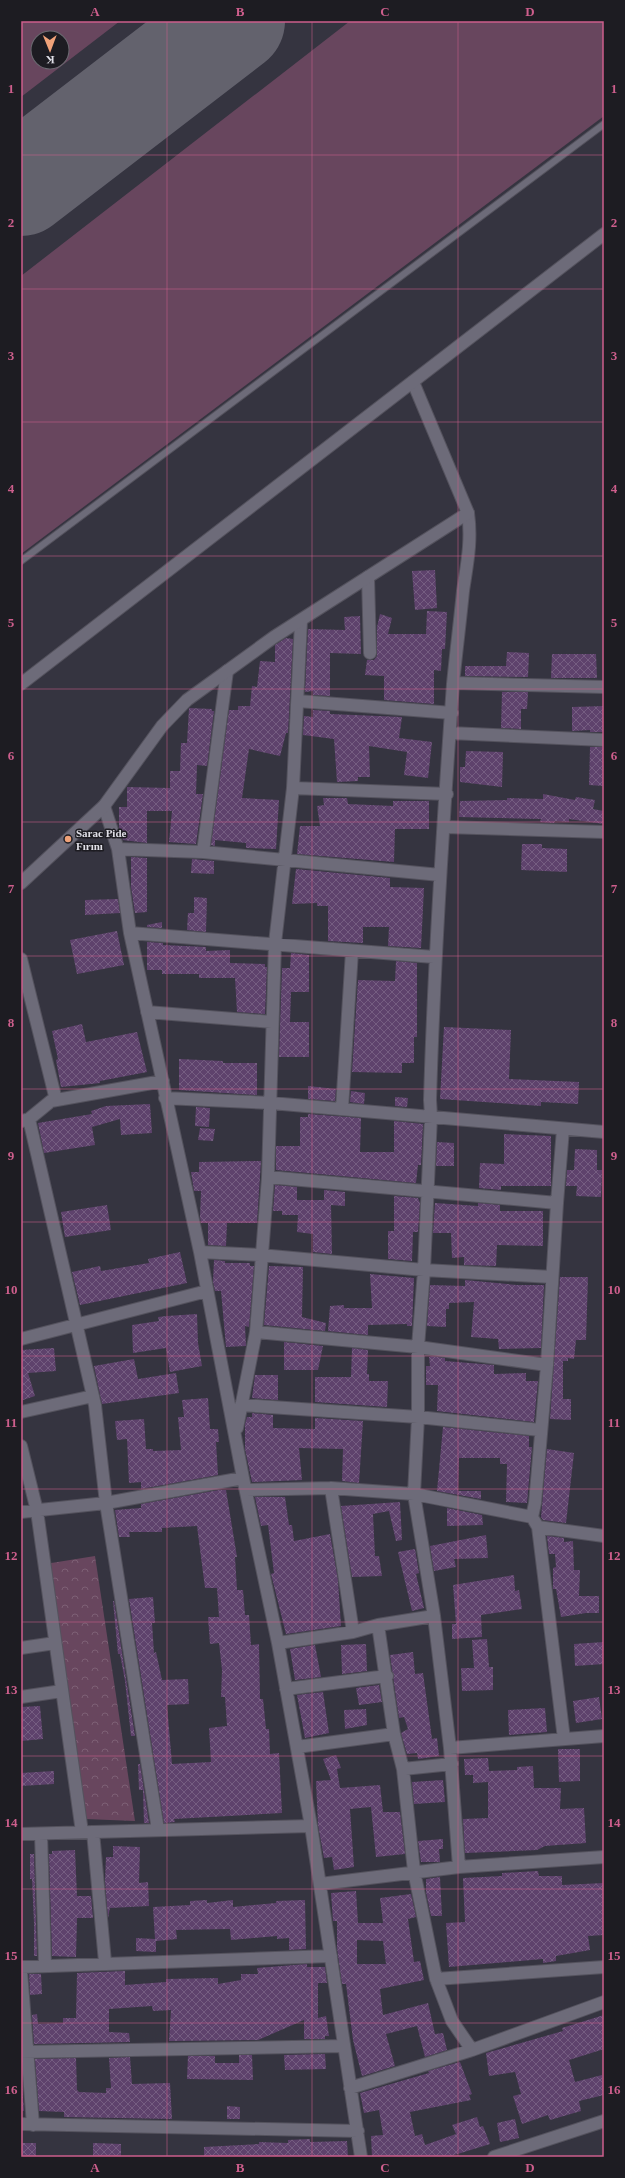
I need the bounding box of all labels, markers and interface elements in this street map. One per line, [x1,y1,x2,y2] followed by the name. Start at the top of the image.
[90,4,100,19] text: A
[236,4,245,19] text: B
[380,4,390,19] text: C
[525,4,535,19] text: D
[30,30,70,70] north arrow
[45,54,55,66] text: K
[8,81,14,96] text: 1
[611,81,617,96] text: 1
[8,215,14,230] text: 2
[611,215,617,230] text: 2
[8,348,15,363] text: 3
[611,348,618,363] text: 3
[8,481,15,496] text: 4
[611,481,618,496] text: 4
[8,615,15,630] text: 5
[611,615,618,630] text: 5
[8,748,15,763] text: 6
[611,748,618,763] text: 6
[76,827,127,852] place label: Sarac Pide Fırını
[63,834,73,844] marker: Sarac Pide Fırını
[8,881,15,896] text: 7
[611,881,618,896] text: 7
[8,1015,15,1030] text: 8
[611,1015,618,1030] text: 8
[8,1148,15,1163] text: 9
[611,1148,618,1163] text: 9
[5,1282,18,1297] text: 10
[608,1282,621,1297] text: 10
[5,1415,17,1430] text: 11
[608,1415,620,1430] text: 11
[5,1548,18,1563] text: 12
[608,1548,621,1563] text: 12
[5,1682,18,1697] text: 13
[608,1682,621,1697] text: 13
[5,1815,18,1830] text: 14
[608,1815,621,1830] text: 14
[5,1948,18,1963] text: 15
[608,1948,621,1963] text: 15
[5,2082,18,2097] text: 16
[608,2082,621,2097] text: 16
[90,2160,100,2175] text: A
[236,2160,245,2175] text: B
[380,2160,390,2175] text: C
[525,2160,535,2175] text: D

